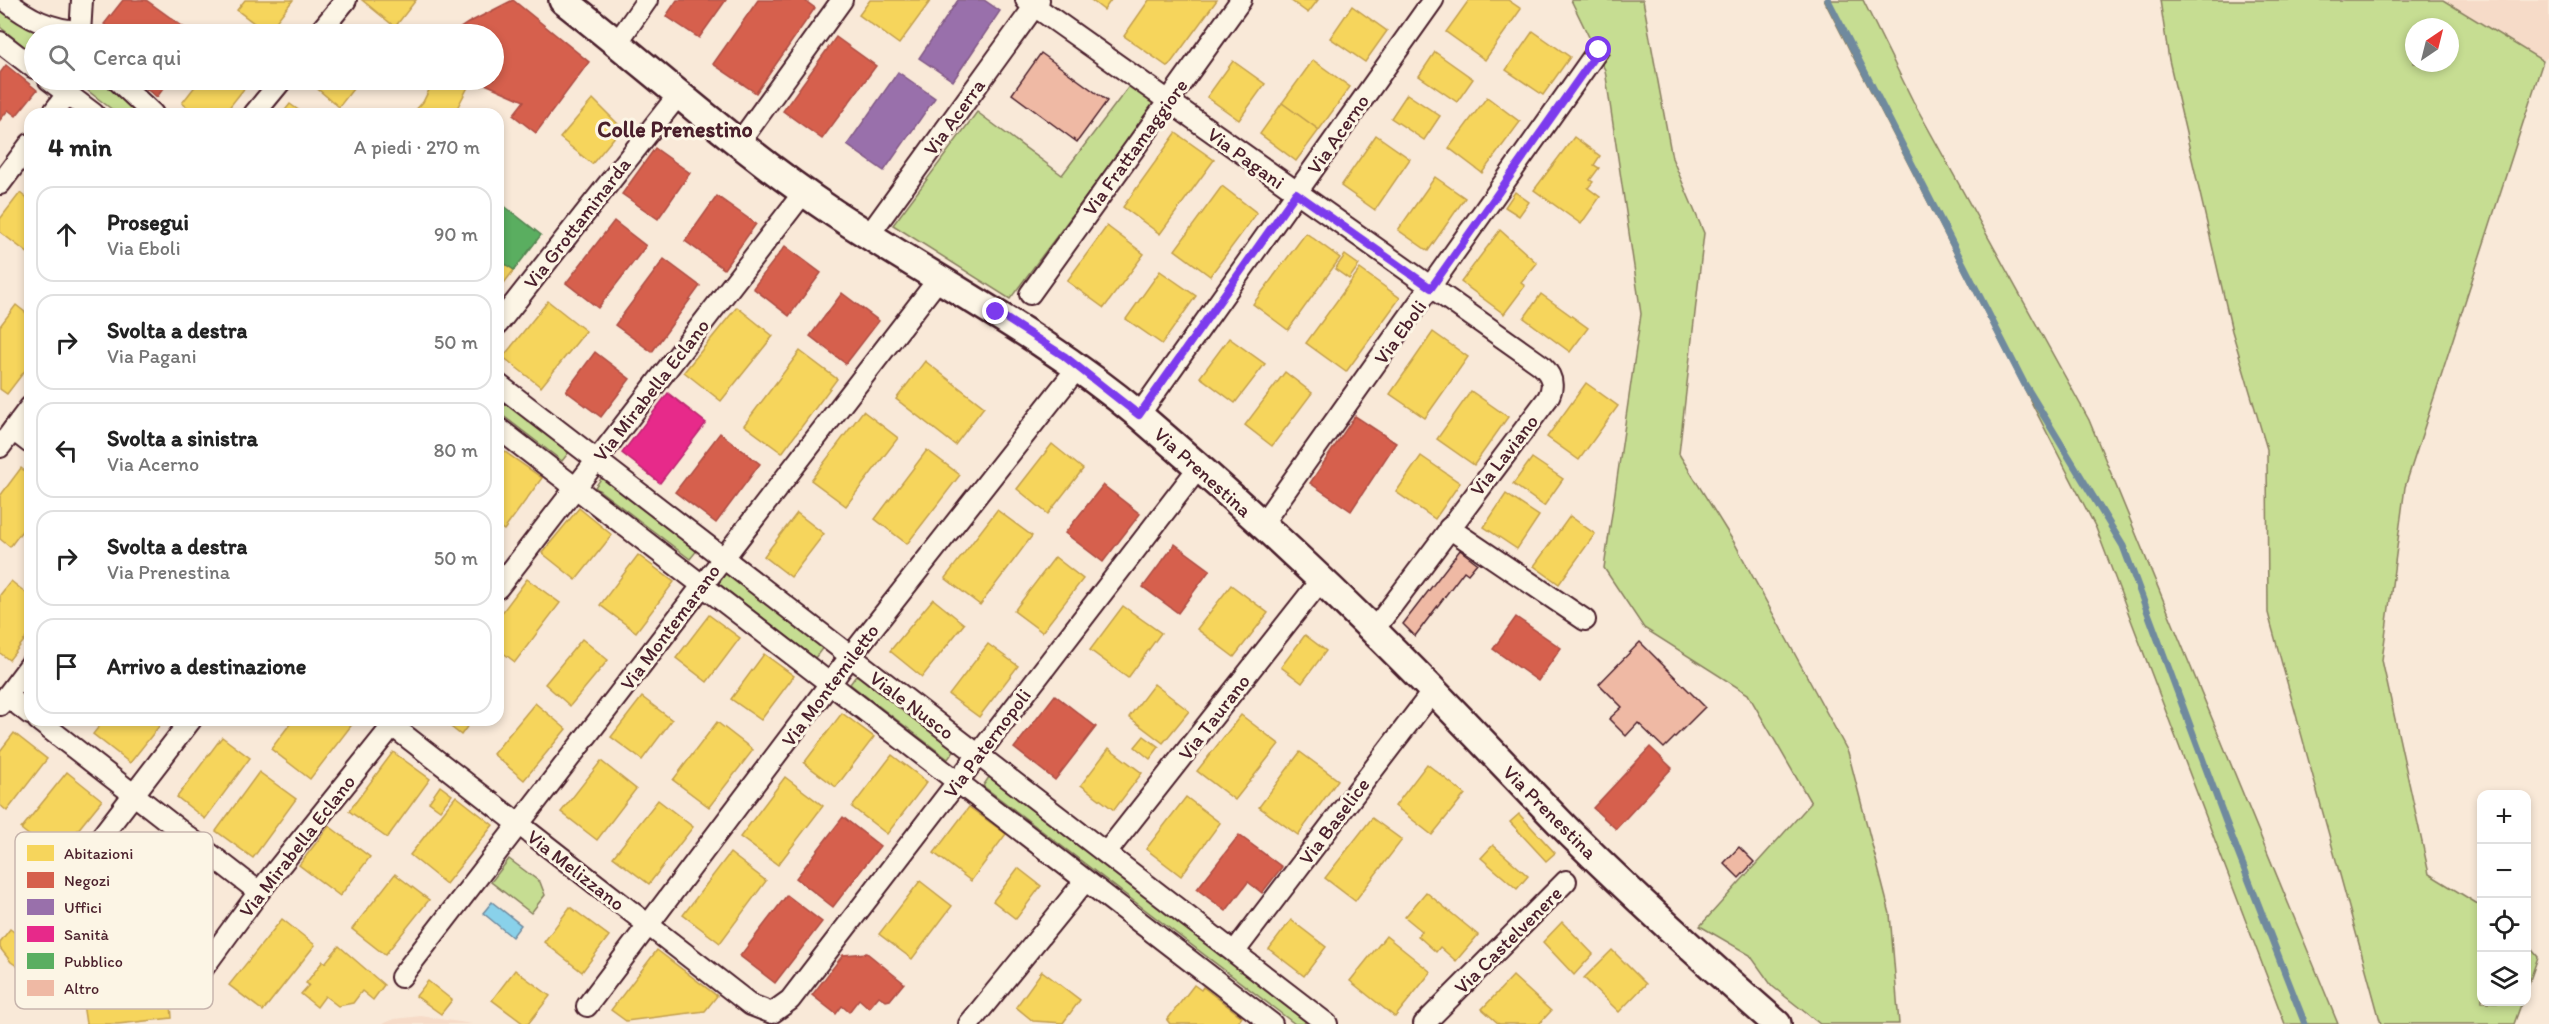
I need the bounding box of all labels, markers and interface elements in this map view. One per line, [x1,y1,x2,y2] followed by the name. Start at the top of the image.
[2405,18,2459,72] north arrow
[24,24,504,90] search box
[1585,36,1611,62] route start
[45,41,78,74] icon: search
[93,44,181,71] text: Cerca qui
[918,73,990,160] street label: Via Acerra
[1077,74,1193,220] street label: Via Frattamaggiore
[1302,89,1374,179] street label: Via Acerno
[597,116,753,143] district label: Colle Prenestino
[1203,122,1289,194] street label: Via Pagani
[48,131,112,163] text: 4 min
[354,135,480,159] text: A piedi · 270 m
[518,152,636,293] street label: Via Grottaminarda
[107,209,189,236] text: Prosegui
[50,218,83,251] icon: ahead
[434,222,478,246] text: 90 m
[107,236,181,260] text: Via Eboli
[1369,295,1431,369] street label: Via Eboli
[982,298,1008,324] route end
[588,314,714,466] street label: Via Mirabella Eclano
[107,317,247,344] text: Svolta a destra
[50,326,83,359] icon: right
[434,330,478,354] text: 50 m
[107,344,197,368] text: Via Pagani
[1465,409,1543,501] street label: Via Laviano
[1149,422,1257,523] street label: Via Prenestina
[107,425,258,452] text: Svolta a sinistra
[50,434,83,467] icon: left
[433,438,478,462] text: 80 m
[107,452,199,476] text: Via Acerno
[107,533,247,560] text: Svolta a destra
[50,542,83,575] icon: right
[434,546,478,570] text: 50 m
[615,559,725,695] street label: Via Montemarano
[107,560,230,584] text: Via Prenestina
[776,619,884,751] street label: Via Montemiletto
[50,650,83,683] icon: arrive
[107,653,306,680] text: Arrivo a destinazione
[865,665,959,745] street label: Viale Nusco
[1173,669,1255,765] street label: Via Taurano
[938,684,1036,802] street label: Via Paternopoli
[1498,760,1602,864] street label: Via Prenestina
[234,770,360,922] street label: Via Mirabella Eclano
[1294,773,1374,869] street label: Via Baselice
[2477,790,2531,1006] map controls
[2477,790,2531,844] button: +
[522,824,630,916] street label: Via Melizzano
[15,832,213,1009] legend
[64,844,133,863] text: Abitazioni
[2477,844,2531,898] button: −
[64,871,110,890] text: Negozi
[1449,881,1567,999] street label: Via Castelvenere
[64,898,102,917] text: Uffici
[2477,898,2531,952] button: locate
[64,925,109,944] text: Sanità
[64,952,123,971] text: Pubblico
[2477,952,2531,1006] button: layers
[64,979,99,998] text: Altro

